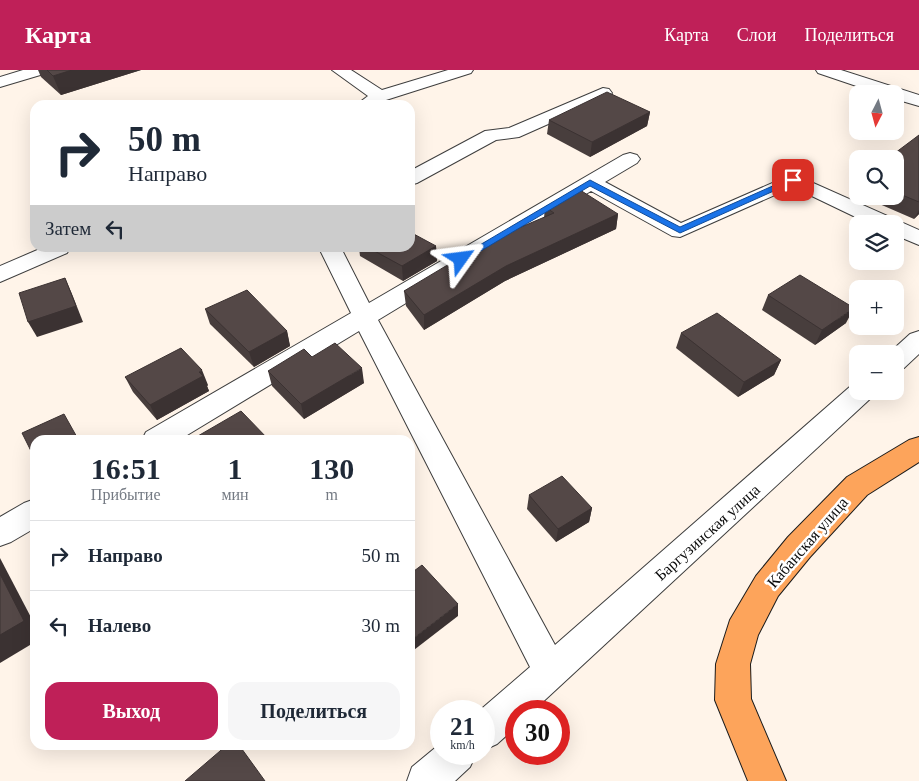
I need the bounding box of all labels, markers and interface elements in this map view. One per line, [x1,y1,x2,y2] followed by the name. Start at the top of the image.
[25,22,91,48] text: Карта
[664,25,709,45] text: Карта
[737,25,776,45] text: Слои
[804,25,894,45] text: Поделиться
[849,85,904,140] north arrow
[849,85,904,400] map controls
[45,120,110,185] icon: right
[128,120,201,159] text: 50 m
[849,150,904,205] button: search
[772,159,814,201] pin
[128,161,207,186] text: Направо
[779,166,807,194] icon: arrive
[101,215,129,243] icon: left
[849,215,904,270] button: layers
[45,218,91,239] text: Затем
[434,232,486,284] position arrow
[849,280,904,335] button: +
[849,345,904,400] button: −
[91,452,161,485] text: 16:51
[228,452,243,485] text: 1
[309,452,354,485] text: 130
[652,481,764,585] street label: Баргузинская улица
[91,486,161,503] text: Прибытие
[221,486,249,503] text: мин
[326,486,338,503] text: m
[764,494,852,592] street label: Кабанская улица
[45,542,73,570] icon: right
[88,545,163,566] text: Направо
[361,545,400,566] text: 50 m
[45,612,73,640] icon: left
[88,615,151,636] text: Налево
[361,615,400,636] text: 30 m
[45,682,218,740] button: Выход
[228,682,400,740] button: Поделиться
[505,700,570,765] speed limit sign: 30
[450,713,475,740] text: 21
[450,738,475,752] text: km/h

